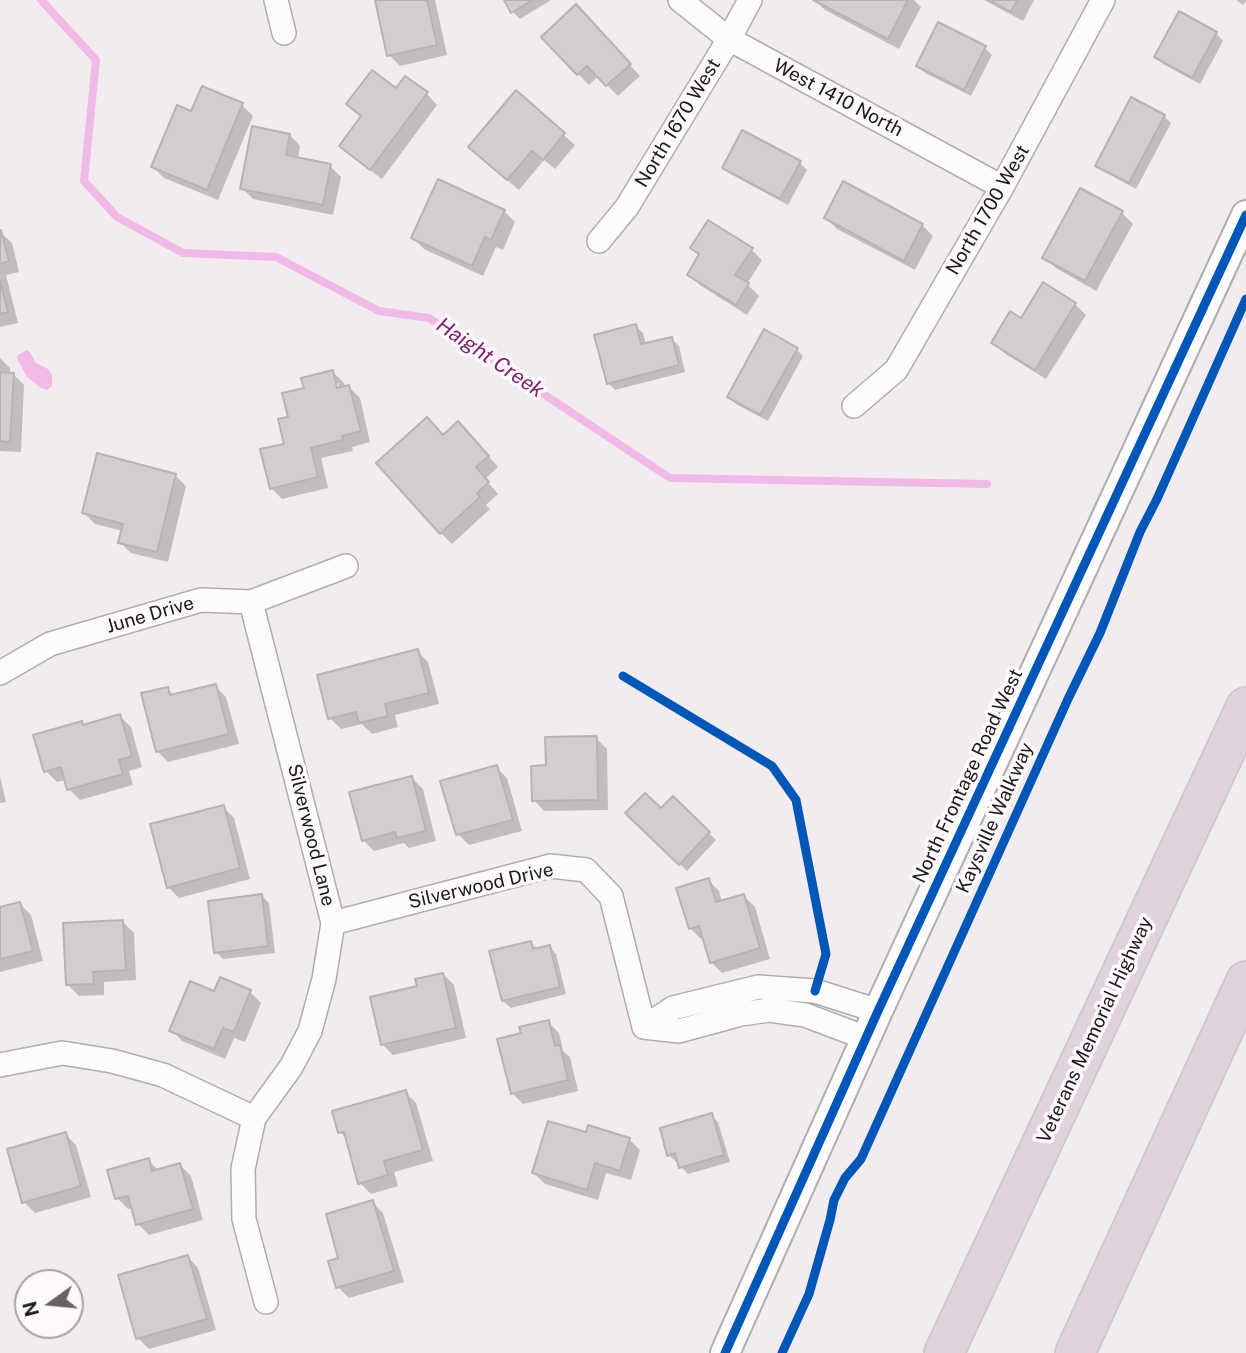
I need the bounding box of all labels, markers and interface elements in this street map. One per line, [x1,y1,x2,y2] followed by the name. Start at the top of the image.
[631,54,725,192] street label: North 1670 West
[769,54,907,142] street label: West 1410 North
[942,141,1034,279] street label: North 1700 West
[431,313,549,403] water label: Haight Creek
[103,592,197,638] street label: June Drive
[908,665,1028,887] street label: North Frontage Road West
[952,739,1038,897] street label: Kaysville Walkway
[282,762,340,908] street label: Silverwood Lane
[406,858,556,914] street label: Silverwood Drive
[1032,913,1158,1147] street label: Veterans Memorial Highway
[14,1269,84,1339] north arrow
[18,1299,43,1319] text: N

